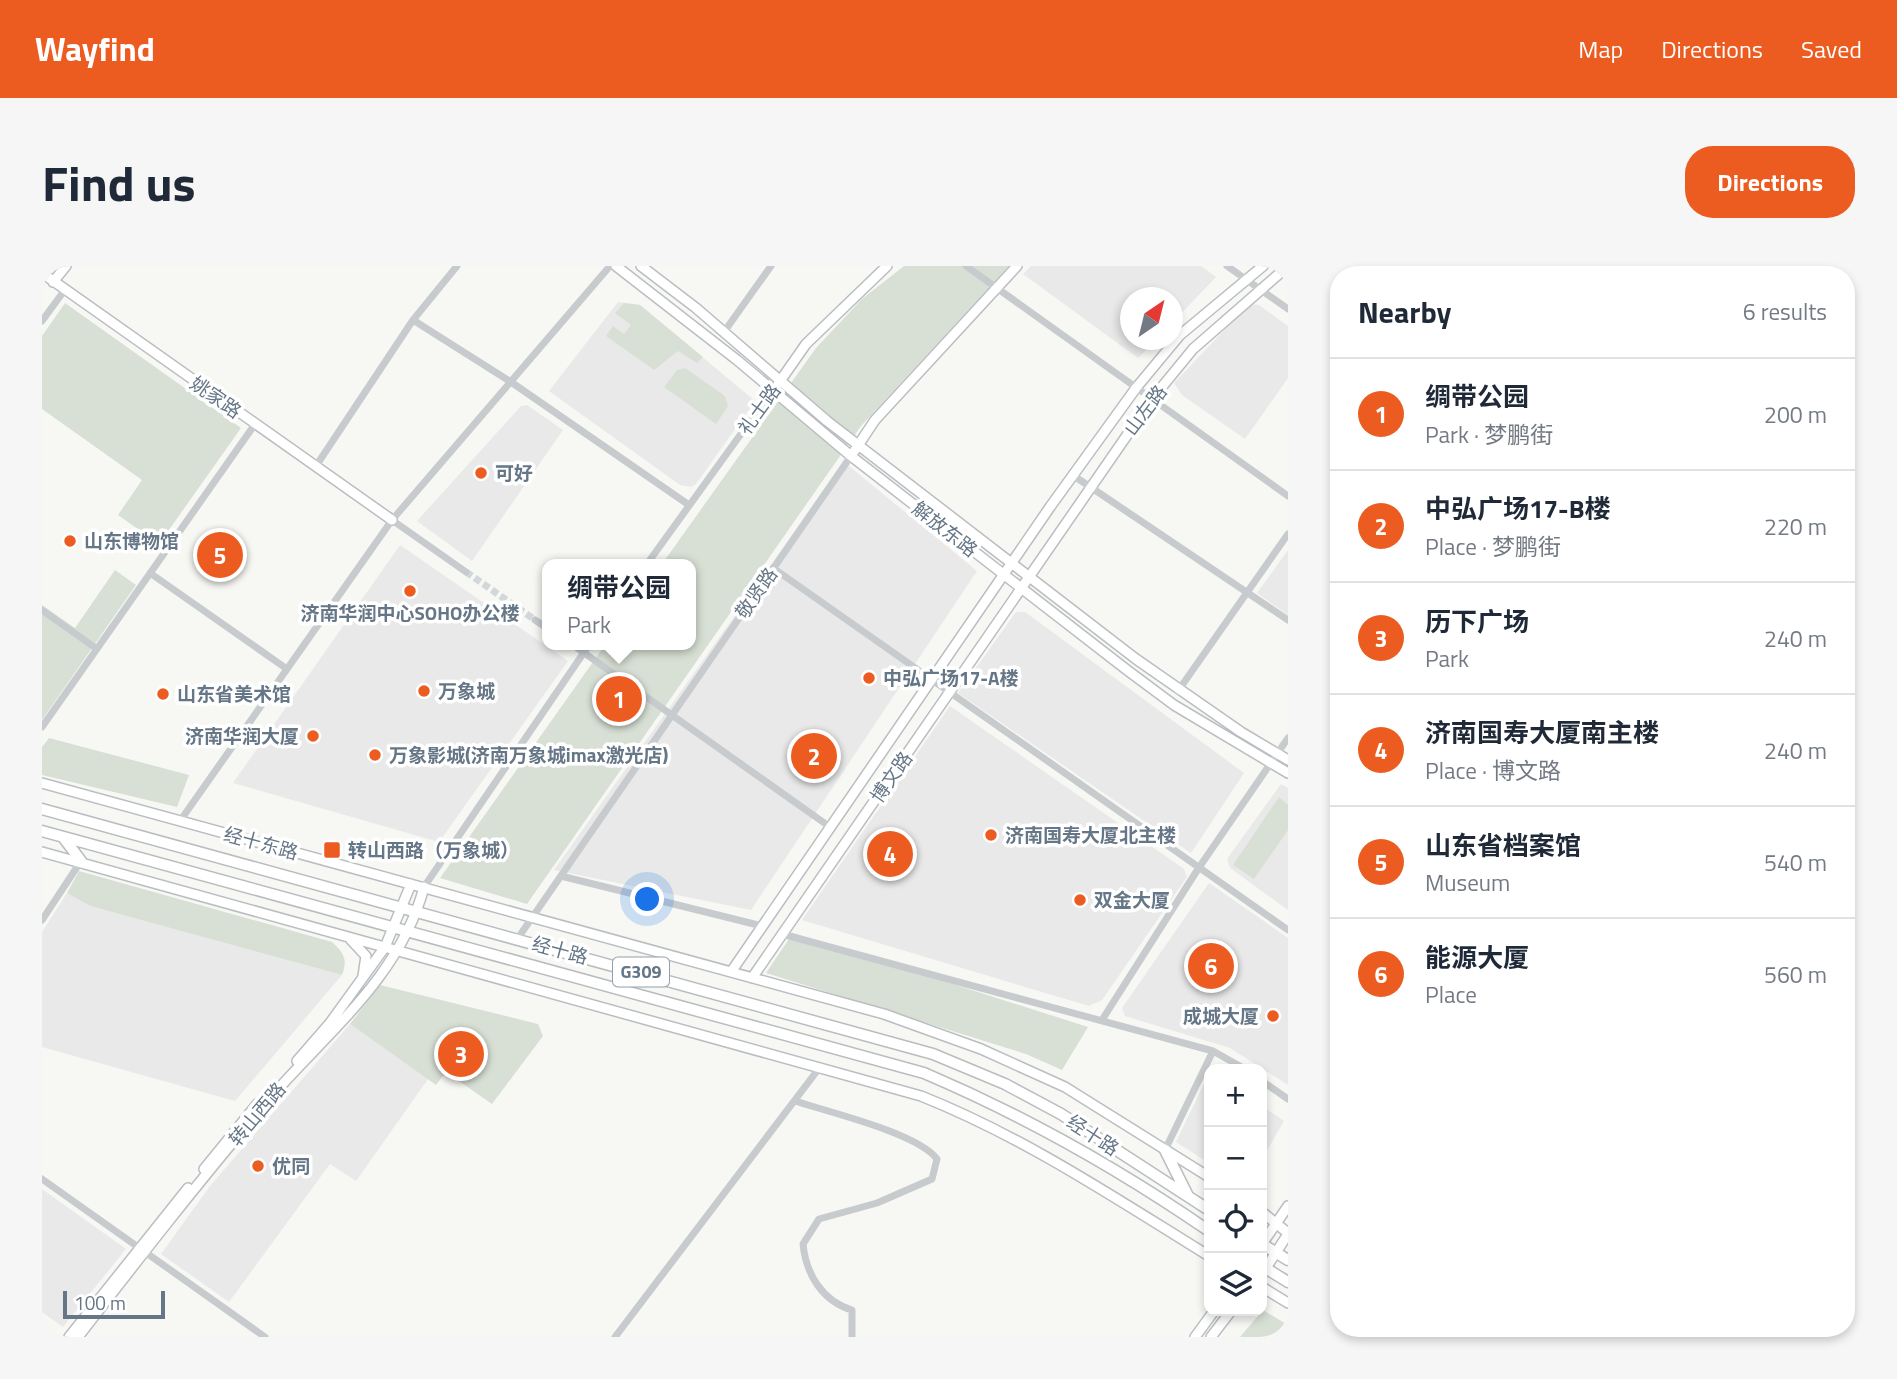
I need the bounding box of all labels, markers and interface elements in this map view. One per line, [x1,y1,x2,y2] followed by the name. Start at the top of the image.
[35,24,155,74] text: Wayfind
[1578,31,1623,67] text: Map
[1661,31,1763,67] text: Directions
[1801,31,1862,67] text: Saved
[42,145,196,220] text: Find us
[1685,146,1855,218] button: Directions
[1120,287,1183,350] north arrow
[1358,289,1451,335] text: Nearby
[1743,294,1827,329] text: 6 results
[185,368,248,425] street label: 姚家路
[730,377,787,440] street label: 礼士路
[1425,377,1529,416] text: 绸带公园
[1116,378,1173,441] street label: 山左路
[1375,397,1387,432] text: 1
[1764,397,1827,432] text: 200 m
[1425,417,1553,452] text: Park · 梦鹏街
[495,458,533,487] place label: 可好
[473,465,489,481] marker: 可好
[1425,489,1611,528] text: 中弘广场17-B楼
[906,494,984,563] street label: 解放东路
[1375,509,1387,544] text: 2
[1764,509,1827,544] text: 220 m
[84,526,179,555] place label: 山东博物馆
[197,529,243,581] pin: 5
[1425,529,1561,564] text: Place · 梦鹏街
[62,533,78,549] marker: 山东博物馆
[542,559,696,650] popup
[727,561,784,624] street label: 敬贤路
[567,568,671,607] text: 绸带公园
[402,583,418,599] marker: 济南华润中心SOHO办公楼
[301,598,519,627] place label: 济南华润中心SOHO办公楼
[1425,602,1529,641] text: 历下广场
[567,607,611,642] text: Park
[1375,621,1387,656] text: 3
[1764,621,1827,656] text: 240 m
[1425,641,1469,676] text: Park
[883,663,1018,692] place label: 中弘广场17-A楼
[861,670,877,686] marker: 中弘广场17-A楼
[596,673,642,725] pin: 1
[438,676,495,705] place label: 万象城
[177,679,291,708] place label: 山东省美术馆
[416,683,432,699] marker: 万象城
[155,686,171,702] marker: 山东省美术馆
[1425,713,1659,752] text: 济南国寿大厦南主楼
[185,721,299,750] place label: 济南华润大厦
[305,728,321,744] marker: 济南华润大厦
[791,730,837,782] pin: 2
[1375,733,1387,768] text: 4
[1764,733,1827,768] text: 240 m
[389,740,668,769] place label: 万象影城(济南万象城imax激光店)
[862,745,919,808] street label: 博文路
[367,747,383,763] marker: 万象影城(济南万象城imax激光店)
[1425,753,1561,788] text: Place · 博文路
[221,819,302,866] street label: 经十东路
[1005,820,1176,849] place label: 济南国寿大厦北主楼
[1425,826,1581,865] text: 山东省档案馆
[983,827,999,843] marker: 济南国寿大厦北主楼
[867,828,913,880] pin: 4
[348,835,519,864] place label: 转山西路（万象城）
[322,840,342,860] marker: 转山西路（万象城）
[1375,845,1387,880] text: 5
[1764,845,1827,880] text: 540 m
[1425,865,1510,900] text: Museum
[630,882,664,916] your location
[1094,885,1170,914] place label: 双金大厦
[1072,892,1088,908] marker: 双金大厦
[529,928,591,971] street label: 经十路
[1425,938,1529,977] text: 能源大厦
[1188,940,1234,992] pin: 6
[1375,957,1387,992] text: 6
[1764,957,1827,992] text: 560 m
[613,958,669,986] road number: G309
[1425,977,1477,1012] text: Place
[1183,1001,1259,1030] place label: 成城大厦
[1265,1008,1281,1024] marker: 成城大厦
[438,1028,484,1080] pin: 3
[1204,1064,1267,1316] map controls
[1204,1064,1267,1127] button: +
[221,1075,292,1152] street label: 转山西路
[1061,1107,1125,1162] street label: 经十路
[1204,1127,1267,1190] button: −
[272,1151,310,1180] place label: 优同
[250,1158,266,1174] marker: 优同
[1204,1190,1267,1253] button: locate
[1204,1253,1267,1316] button: layers
[63,1288,164,1320] scale bar
[74,1288,126,1317] text: 100 m

